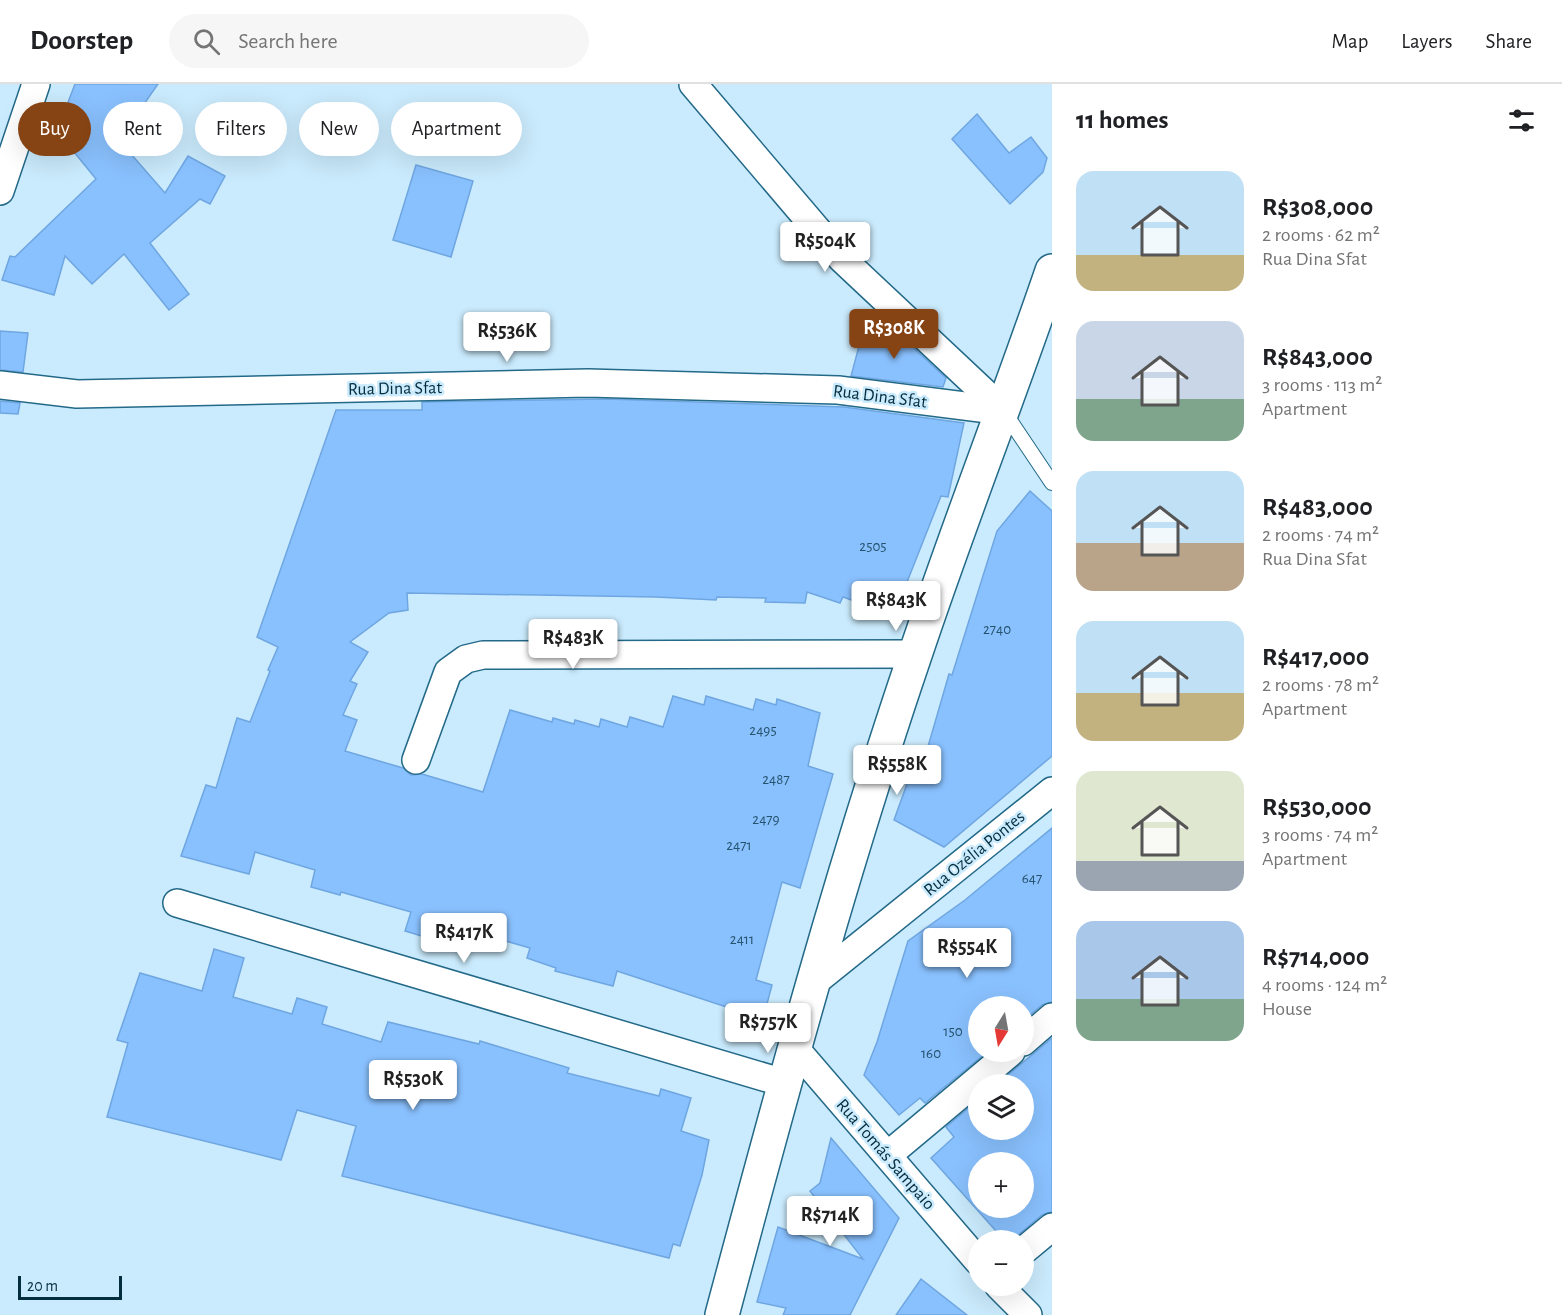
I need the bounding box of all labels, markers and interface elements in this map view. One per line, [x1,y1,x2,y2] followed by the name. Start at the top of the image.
[169,14,589,68] search box
[190,25,223,58] icon: search
[30,27,133,55] text: Doorstep
[238,30,338,52] text: Search here
[1332,31,1368,52] text: Map
[1401,31,1452,52] text: Layers
[1485,31,1532,52] text: Share
[18,102,91,156] chip: Buy
[103,102,183,156] chip: Rent
[195,102,287,156] chip: Filters
[299,102,379,156] chip: New
[391,102,522,156] chip: Apartment
[1505,104,1538,137] icon: filters
[1076,107,1168,133] text: 11 homes
[1262,194,1373,220] text: R$308,000
[1124,195,1196,267] icon: home
[776,222,874,273] pin: R$504K
[1262,225,1380,245] text: 2 rooms · 62 m²
[794,231,856,251] text: R$504K
[1262,249,1367,269] text: Rua Dina Sfat
[845,309,943,360] pin: R$308K
[458,312,556,363] pin: R$536K
[863,318,925,338] text: R$308K
[477,321,537,341] text: R$536K
[1262,344,1373,370] text: R$843,000
[1124,345,1196,417] icon: home
[1262,375,1382,395] text: 3 rooms · 113 m²
[348,379,443,399] street label: Rua Dina Sfat
[832,382,928,412] street label: Rua Dina Sfat
[1262,399,1347,419] text: Apartment
[1262,494,1373,520] text: R$483,000
[1124,495,1196,567] icon: home
[1262,525,1379,545] text: 2 rooms · 74 m²
[859,539,887,554] house number: 2505
[1262,549,1367,569] text: Rua Dina Sfat
[847,581,945,632] pin: R$843K
[865,590,927,610] text: R$843K
[524,619,622,670] pin: R$483K
[983,622,1011,637] house number: 2740
[542,628,604,648] text: R$483K
[1262,644,1369,670] text: R$417,000
[1124,645,1196,717] icon: home
[1262,675,1379,695] text: 2 rooms · 78 m²
[1262,699,1347,719] text: Apartment
[749,723,777,738] house number: 2495
[848,745,946,796] pin: R$558K
[867,754,927,774] text: R$558K
[762,772,790,787] house number: 2487
[1262,794,1372,820] text: R$530,000
[1124,795,1196,867] icon: home
[921,808,1029,900] street label: Rua Ozélia Pontes
[752,812,780,827] house number: 2479
[1262,825,1378,845] text: 3 rooms · 74 m²
[726,838,752,853] house number: 2471
[1262,849,1347,869] text: Apartment
[1022,871,1042,886] house number: 647
[415,913,513,964] pin: R$417K
[435,922,493,942] text: R$417K
[918,928,1016,979] pin: R$554K
[730,932,754,947] house number: 2411
[937,937,997,957] text: R$554K
[1262,944,1369,970] text: R$714,000
[1124,945,1196,1017] icon: home
[1262,975,1387,995] text: 4 rooms · 124 m²
[968,996,1034,1062] north arrow
[968,996,1034,1296] map controls
[1262,999,1312,1019] text: House
[719,1003,817,1054] pin: R$757K
[739,1012,797,1032] text: R$757K
[943,1024,963,1039] house number: 150
[921,1046,941,1061] house number: 160
[364,1060,462,1111] pin: R$530K
[383,1069,443,1089] text: R$530K
[968,1074,1034,1140] button: layers
[833,1096,938,1214] street label: Rua Tomás Sampaio
[968,1152,1034,1218] button: +
[781,1196,879,1247] pin: R$714K
[801,1205,859,1225] text: R$714K
[968,1230,1034,1296] button: −
[18,1273,122,1300] scale bar
[27,1278,58,1294] text: 20 m

